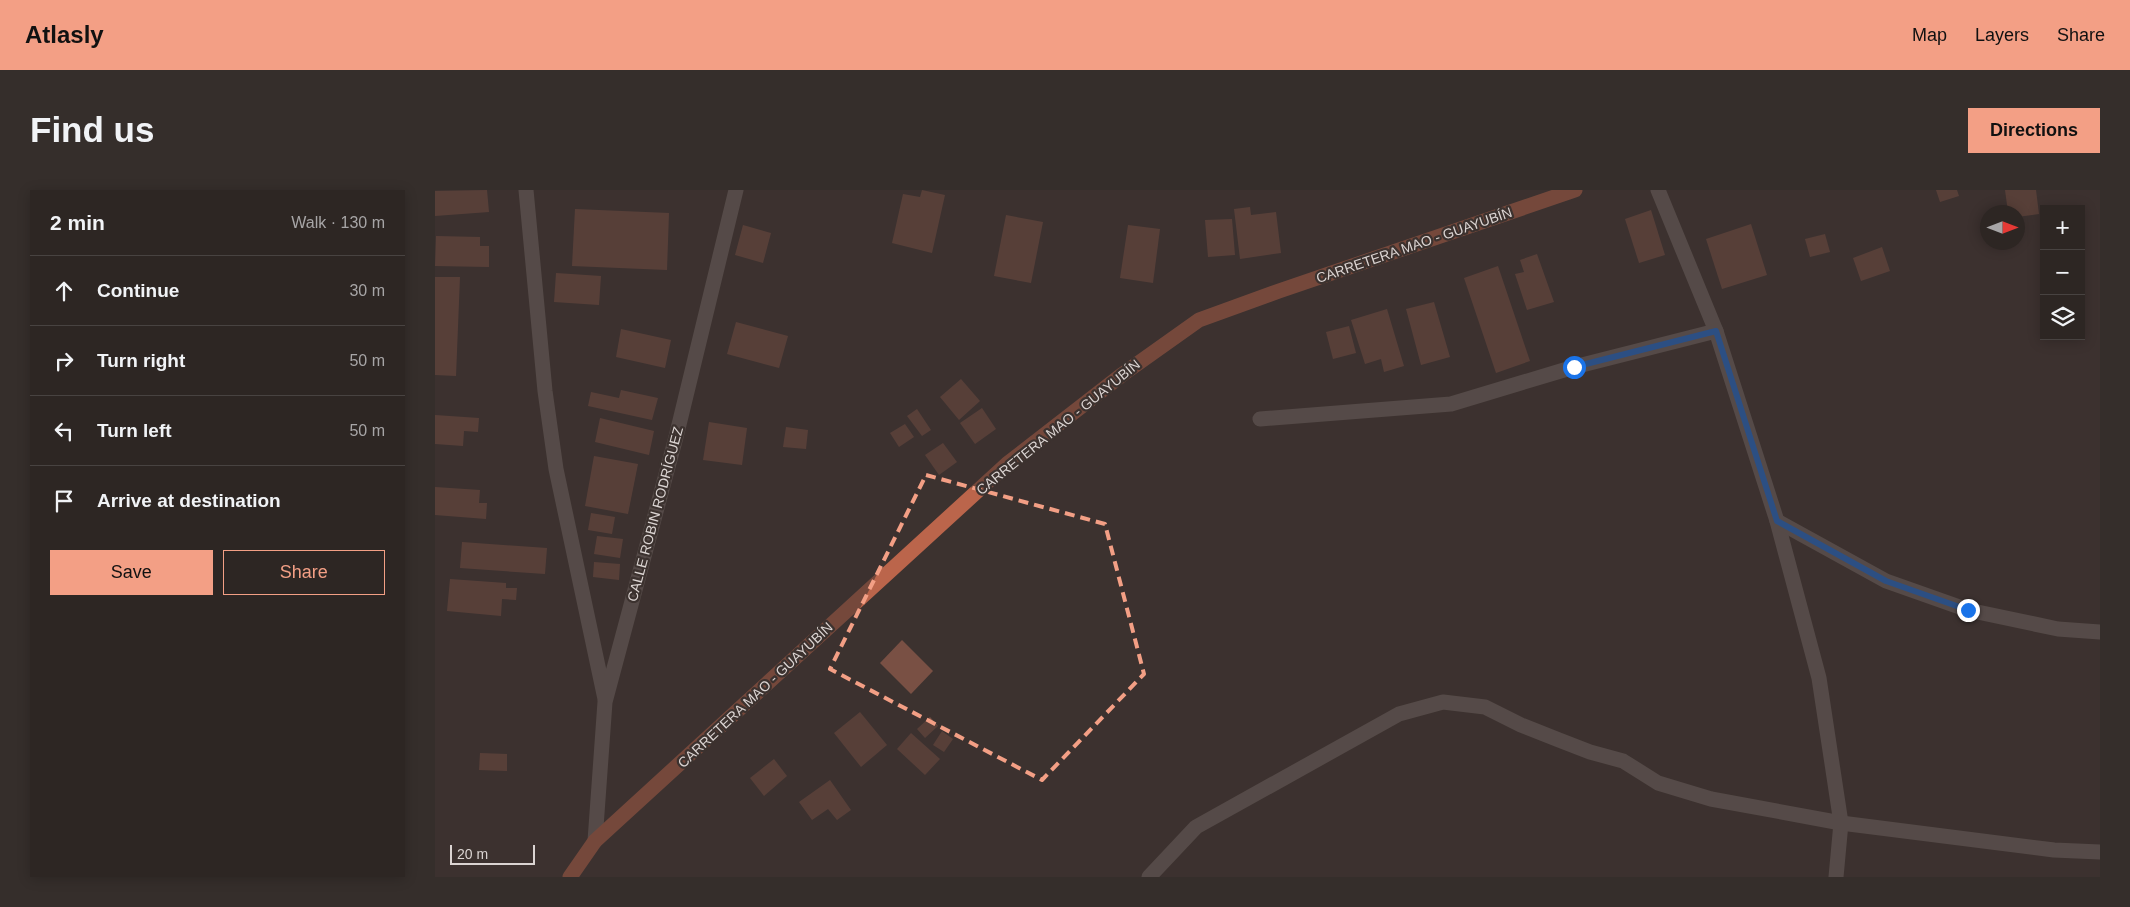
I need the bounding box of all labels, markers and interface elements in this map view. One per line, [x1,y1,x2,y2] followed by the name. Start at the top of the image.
[25,21,104,48] text: Atlasly
[1912,25,1947,45] text: Map
[1975,25,2029,45] text: Layers
[2057,25,2105,45] text: Share
[1968,108,2100,153] button: Directions
[30,110,154,149] text: Find us
[1314,204,1514,286] street label: CARRETERA MAO - GUAYUBÍN
[1980,205,2025,250] north arrow
[2040,205,2085,340] map controls
[2040,205,2085,250] button: +
[50,211,105,234] text: 2 min
[291,214,385,231] text: Walk · 130 m
[2040,250,2085,295] button: −
[50,277,78,305] icon: ahead
[97,280,179,301] text: Continue
[349,282,385,299] text: 30 m
[2040,295,2085,340] button: layers
[50,347,78,375] icon: right
[97,350,185,371] text: Turn right
[349,352,385,369] text: 50 m
[973,356,1143,498] street label: CARRETERA MAO - GUAYUBÍN
[1563,356,1586,379] route start
[50,417,78,445] icon: left
[97,420,172,441] text: Turn left
[349,422,385,439] text: 50 m
[624,424,686,603] street label: CALLE ROBIN RODRÍGUEZ
[50,487,78,515] icon: arrive
[97,490,281,511] text: Arrive at destination
[50,550,213,595] button: Save
[223,550,385,595] button: Share
[1957,599,1980,622] route end
[674,619,836,771] street label: CARRETERA MAO - GUAYUBÍN
[450,842,535,865] scale bar
[457,846,488,862] text: 20 m

